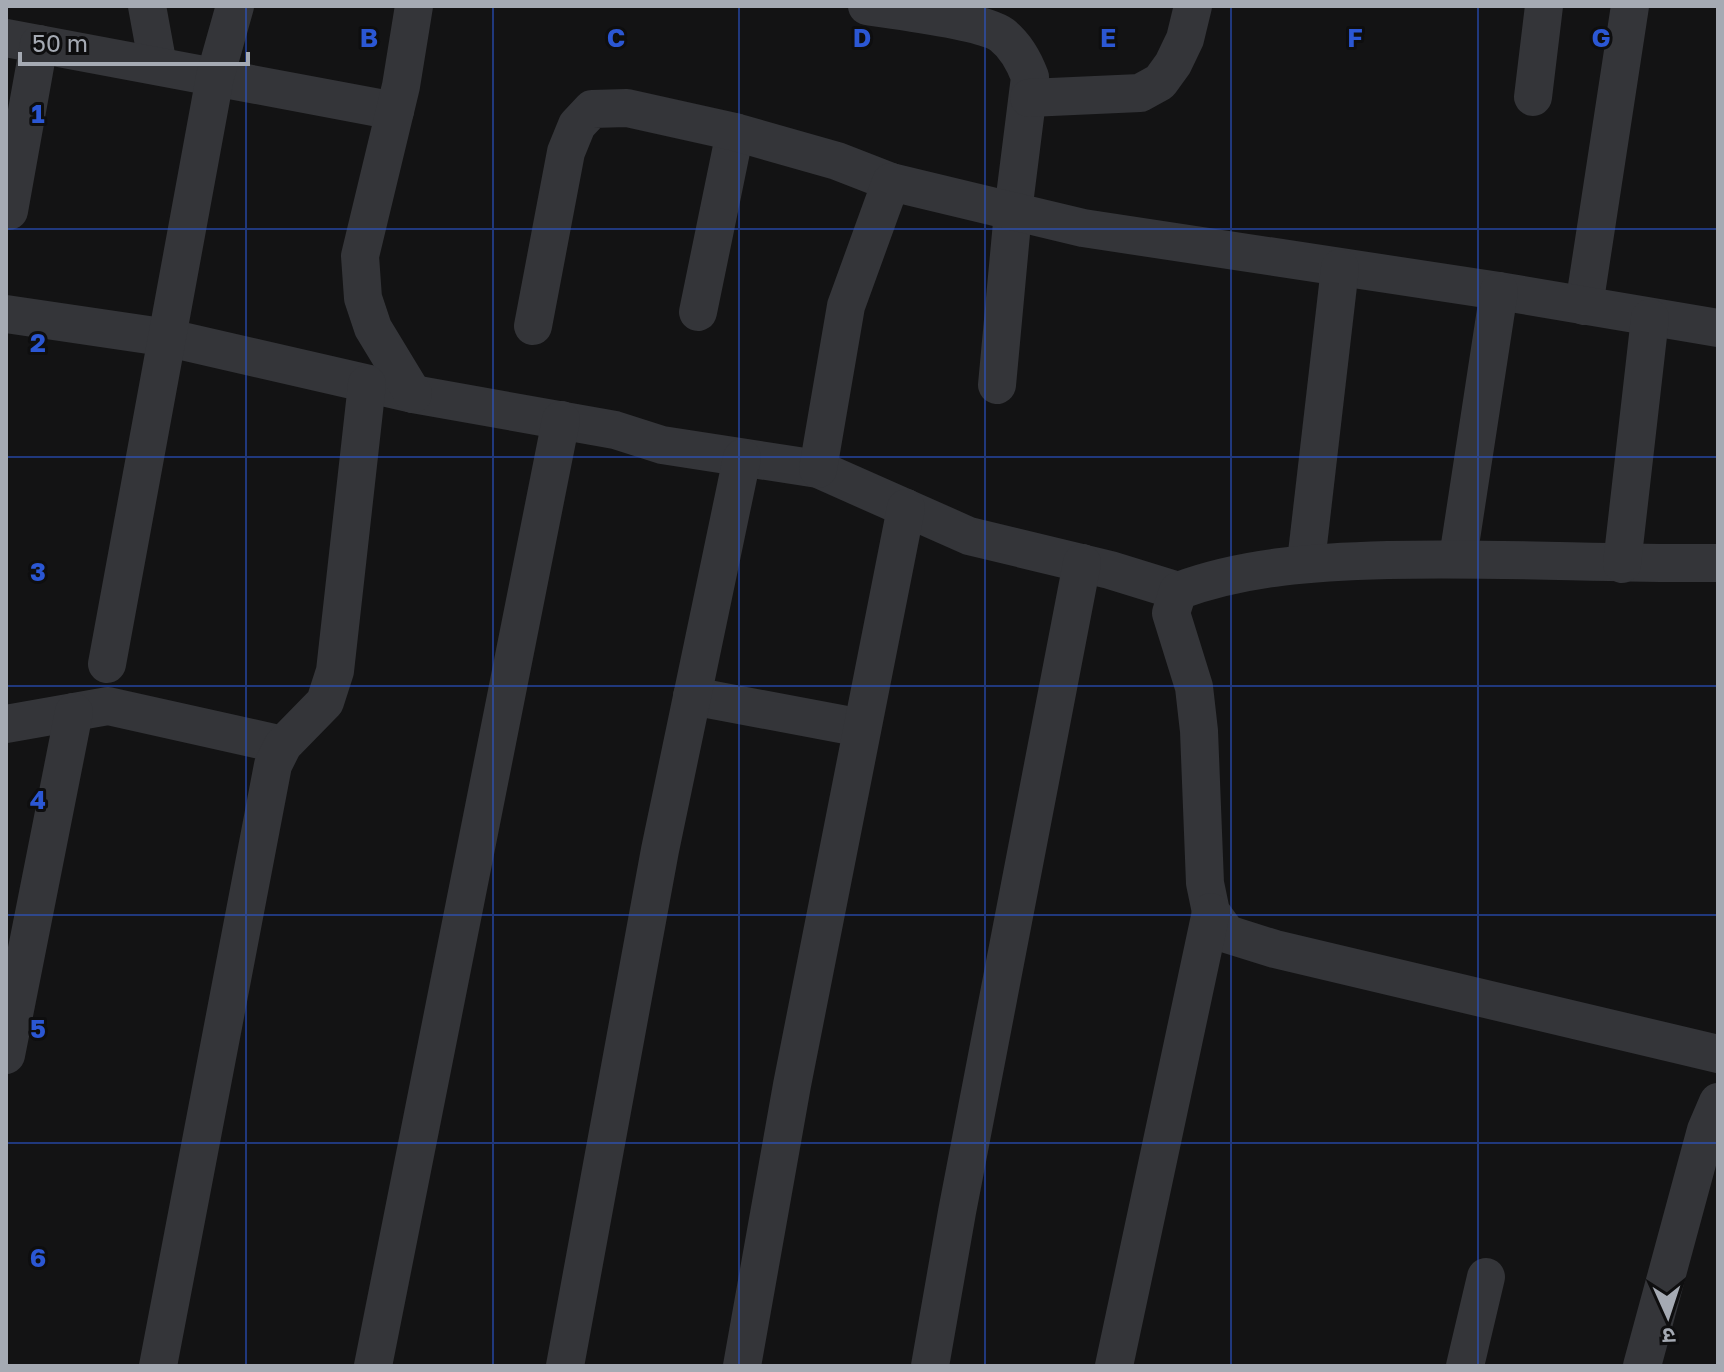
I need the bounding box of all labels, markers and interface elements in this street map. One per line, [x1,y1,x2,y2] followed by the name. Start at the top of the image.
[20,16,248,66] scale bar
[360,22,378,53] text: B
[607,22,625,53] text: C
[853,22,871,53] text: D
[1100,22,1116,53] text: E
[1347,22,1363,53] text: F
[1591,22,1611,53] text: G
[32,28,88,57] text: 50 m
[31,98,45,129] text: 1
[30,327,46,358] text: 2
[30,556,46,587] text: 3
[30,784,46,815] text: 4
[30,1013,46,1044] text: 5
[30,1242,46,1273] text: 6
[1628,1276,1708,1356] north arrow
[1661,1323,1676,1350] text: उ

